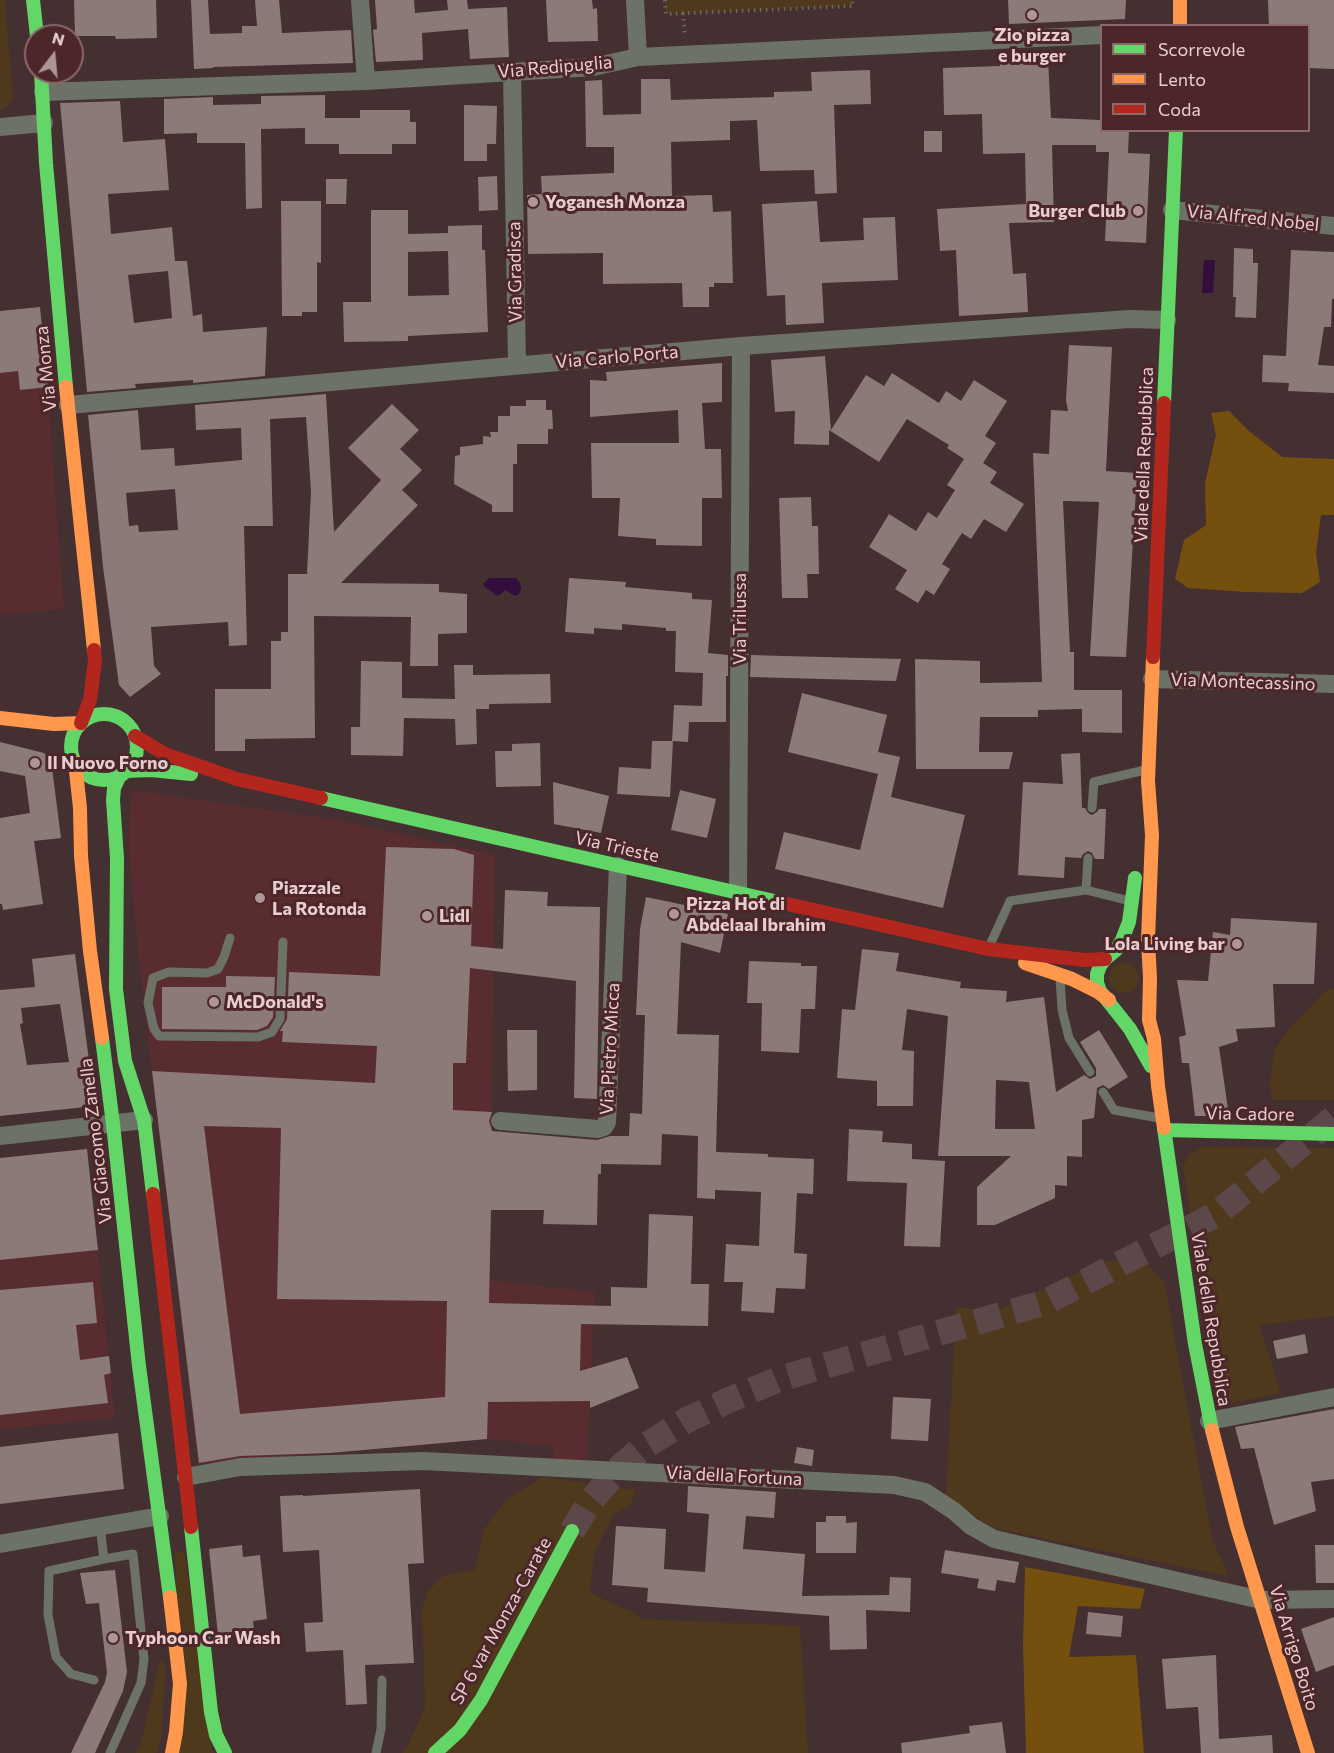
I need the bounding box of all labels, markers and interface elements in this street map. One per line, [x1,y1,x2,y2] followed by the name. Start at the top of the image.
[1025,8,1039,22] marker: Zio pizza e burger
[24,24,84,84] north arrow
[994,24,1070,66] place label: Zio pizza e burger
[1100,24,1310,132] legend
[50,27,67,49] text: N
[1158,38,1245,60] text: Scorrevole
[497,51,613,83] street label: Via Redipuglia
[1158,68,1206,90] text: Lento
[1158,98,1201,120] text: Coda
[545,191,685,213] place label: Yoganesh Monza
[526,195,540,209] marker: Yoganesh Monza
[1028,200,1126,222] place label: Burger Club
[1186,200,1320,236] street label: Via Alfred Nobel
[1131,204,1145,218] marker: Burger Club
[503,221,527,323] street label: Via Gradisca
[31,325,61,413] street label: Via Monza
[555,341,679,373] street label: Via Carlo Porta
[1130,367,1158,543] street label: Viale della Repubblica
[729,573,751,665] street label: Via Trilussa
[1170,669,1316,695] street label: Via Montecassino
[47,752,168,774] place label: Il Nuovo Forno
[28,756,42,770] marker: Il Nuovo Forno
[573,827,661,867] street label: Via Trieste
[272,877,367,920] place label: Piazzale La Rotonda
[253,891,267,905] marker: Piazzale La Rotonda
[686,893,826,936] place label: Pizza Hot di Abdelaal Ibrahim
[439,905,470,927] place label: Lidl
[667,907,681,921] marker: Pizza Hot di Abdelaal Ibrahim
[420,909,434,923] marker: Lidl
[1104,933,1225,955] place label: Lola Living bar
[1230,937,1244,951] marker: Lola Living bar
[596,982,624,1116] street label: Via Pietro Micca
[226,991,324,1013] place label: McDonald's
[207,995,221,1009] marker: McDonald's
[75,1057,117,1225] street label: Via Giacomo Zanella
[1205,1102,1295,1126] street label: Via Cadore
[1187,1230,1235,1408] street label: Viale della Repubblica
[665,1462,803,1490] street label: Via della Fortuna
[446,1534,556,1708] street label: SP 6 var Monza-Carate
[1265,1583,1323,1713] street label: Via Arrigo Boito
[125,1627,281,1649] place label: Typhoon Car Wash
[106,1631,120,1645] marker: Typhoon Car Wash

